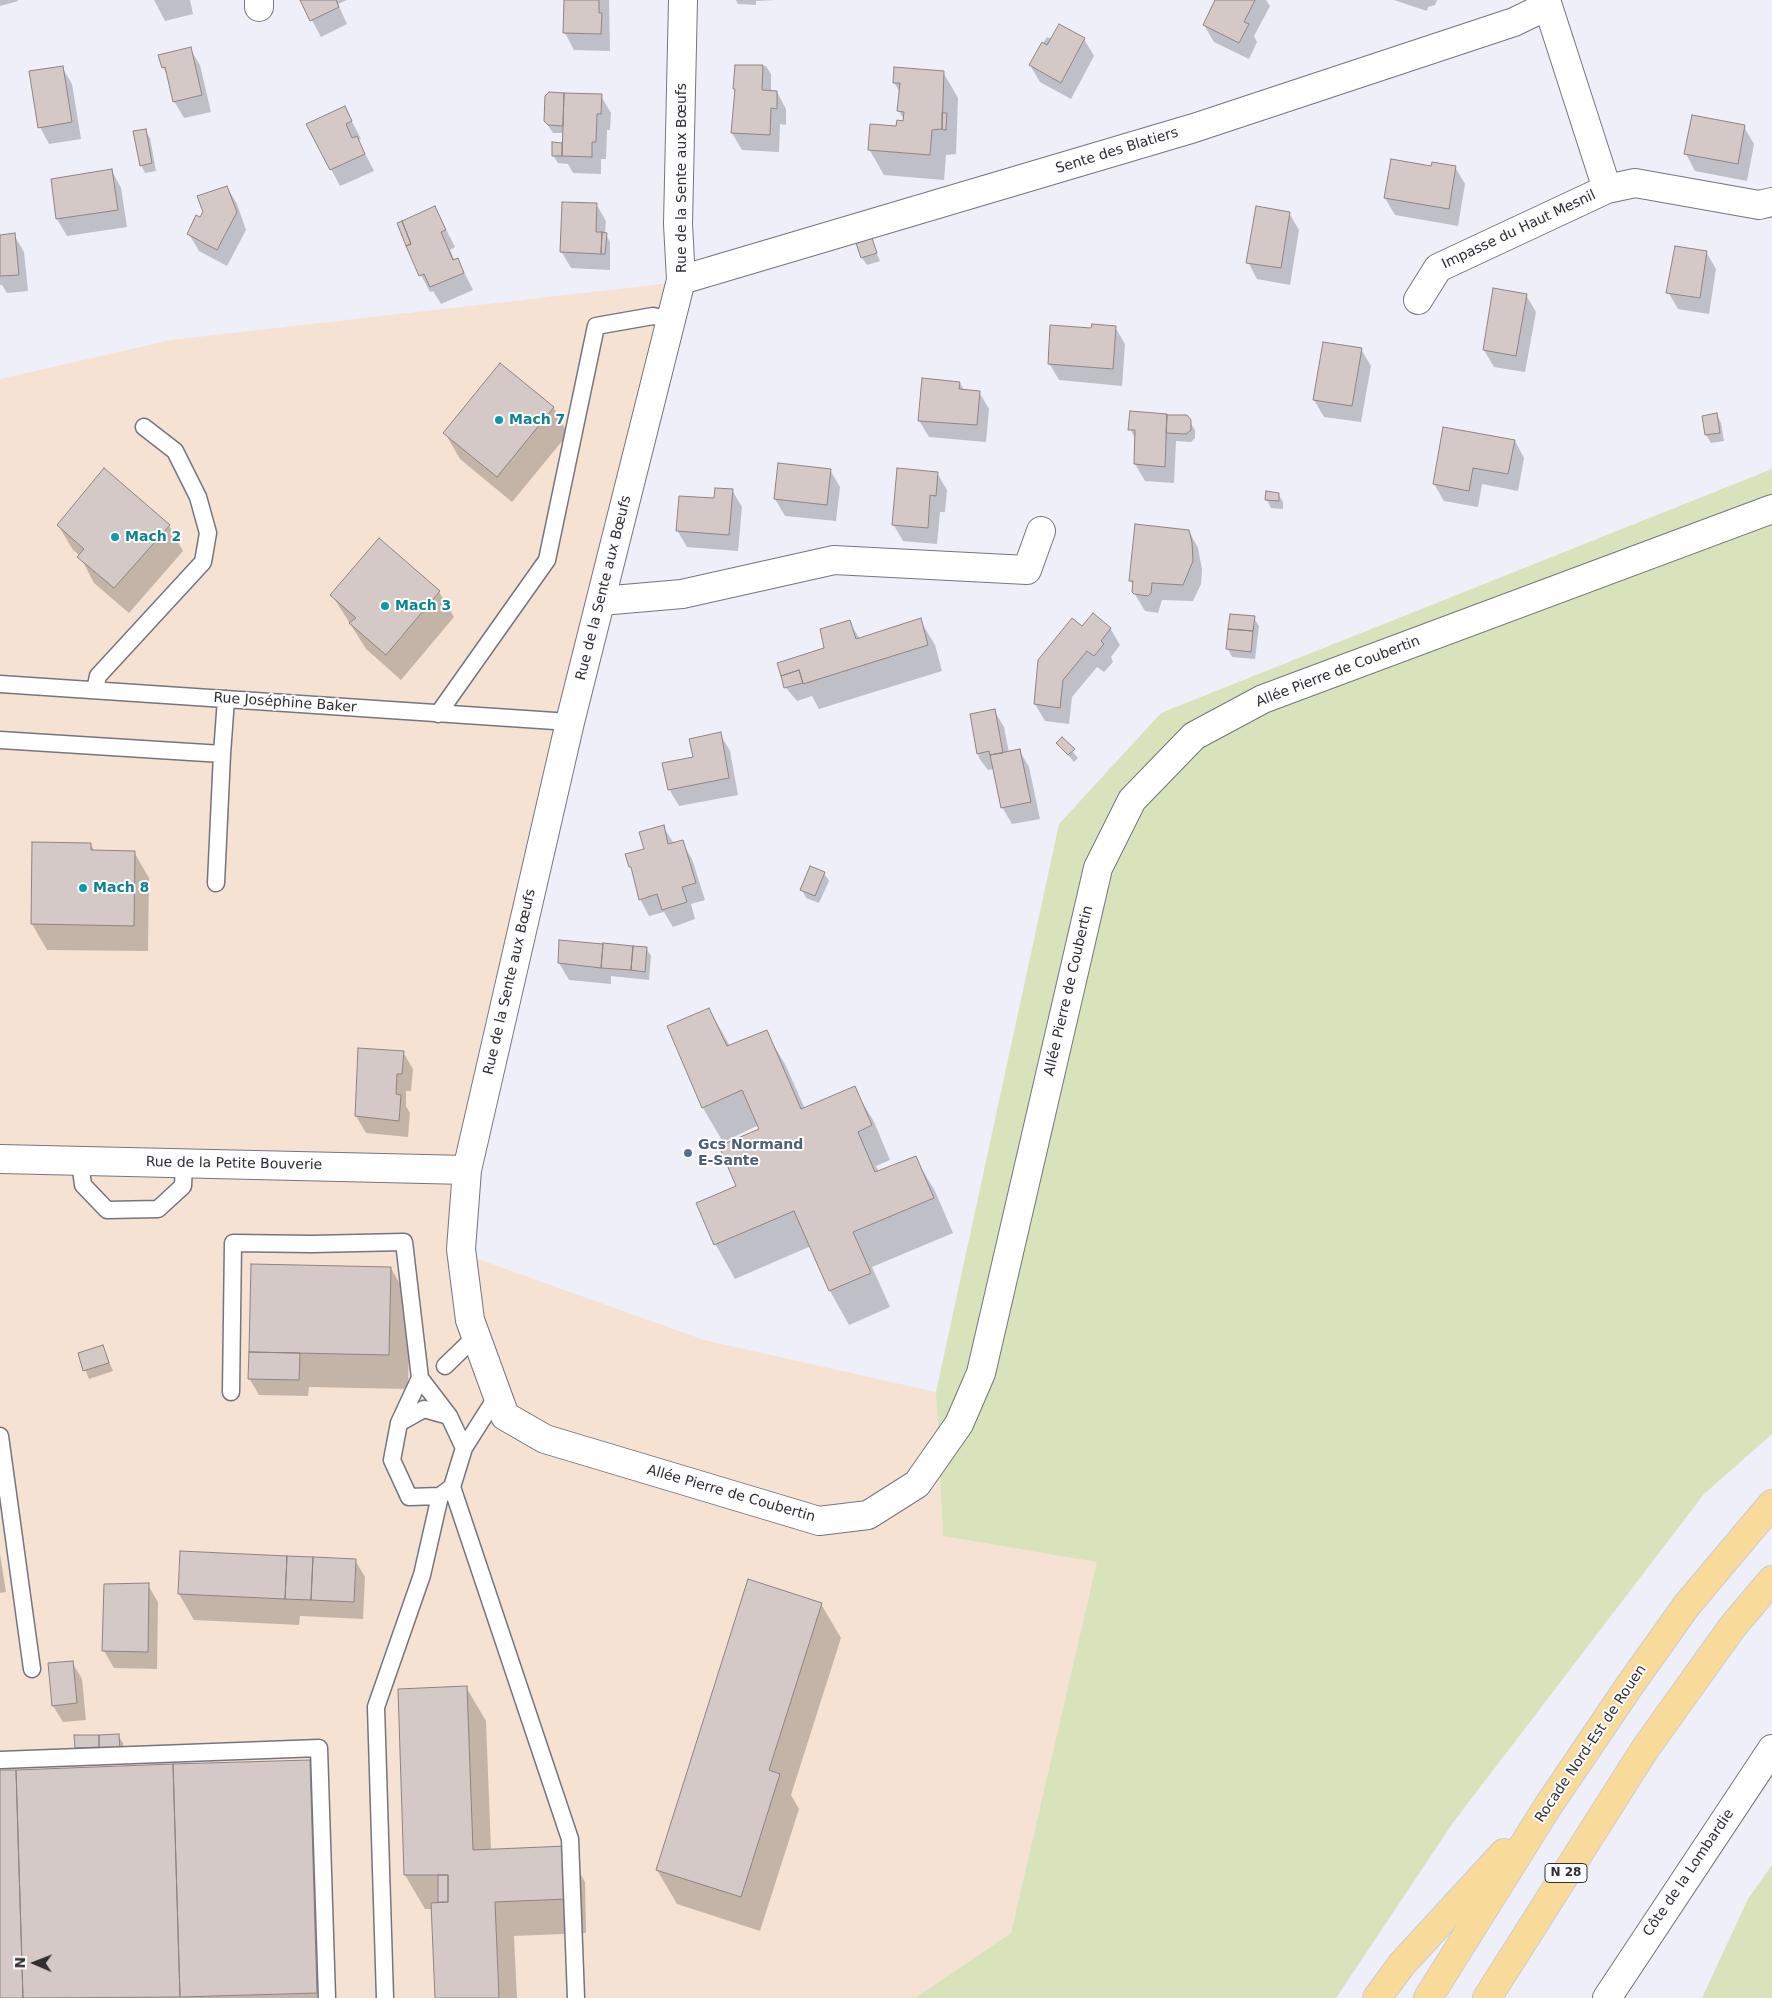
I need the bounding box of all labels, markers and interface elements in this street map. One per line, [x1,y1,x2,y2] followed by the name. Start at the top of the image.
[674,83,690,273] street label: Rue de la Sente aux Bœufs
[1054,124,1180,178] street label: Sente des Blatiers
[1439,187,1599,273] street label: Impasse du Haut Mesnil
[509,412,565,428] place label: Mach 7
[493,414,505,426] marker: Mach 7
[573,494,635,682] street label: Rue de la Sente aux Bœufs
[125,529,181,545] place label: Mach 2
[109,531,121,543] marker: Mach 2
[395,598,451,614] place label: Mach 3
[379,600,391,612] marker: Mach 3
[1254,633,1422,711] street label: Allée Pierre de Coubertin
[213,690,357,716] street label: Rue Joséphine Baker
[93,880,149,896] place label: Mach 8
[77,882,89,894] marker: Mach 8
[480,888,540,1076] street label: Rue de la Sente aux Bœufs
[1041,904,1097,1078] street label: Allée Pierre de Coubertin
[698,1137,803,1170] place label: Gcs Normand E-Sante
[682,1147,694,1159] marker: Gcs Normand E-Sante
[146,1154,322,1174] street label: Rue de la Petite Bouverie
[645,1462,817,1526] street label: Allée Pierre de Coubertin
[1532,1662,1650,1826] street label: Rocade Nord-Est de Rouen
[1640,1806,1738,1940] street label: Côte de la Lombardie
[1545,1864,1587,1882] road number: N 28
[10,1938,60,1988] north arrow
[12,1957,28,1969] text: N

